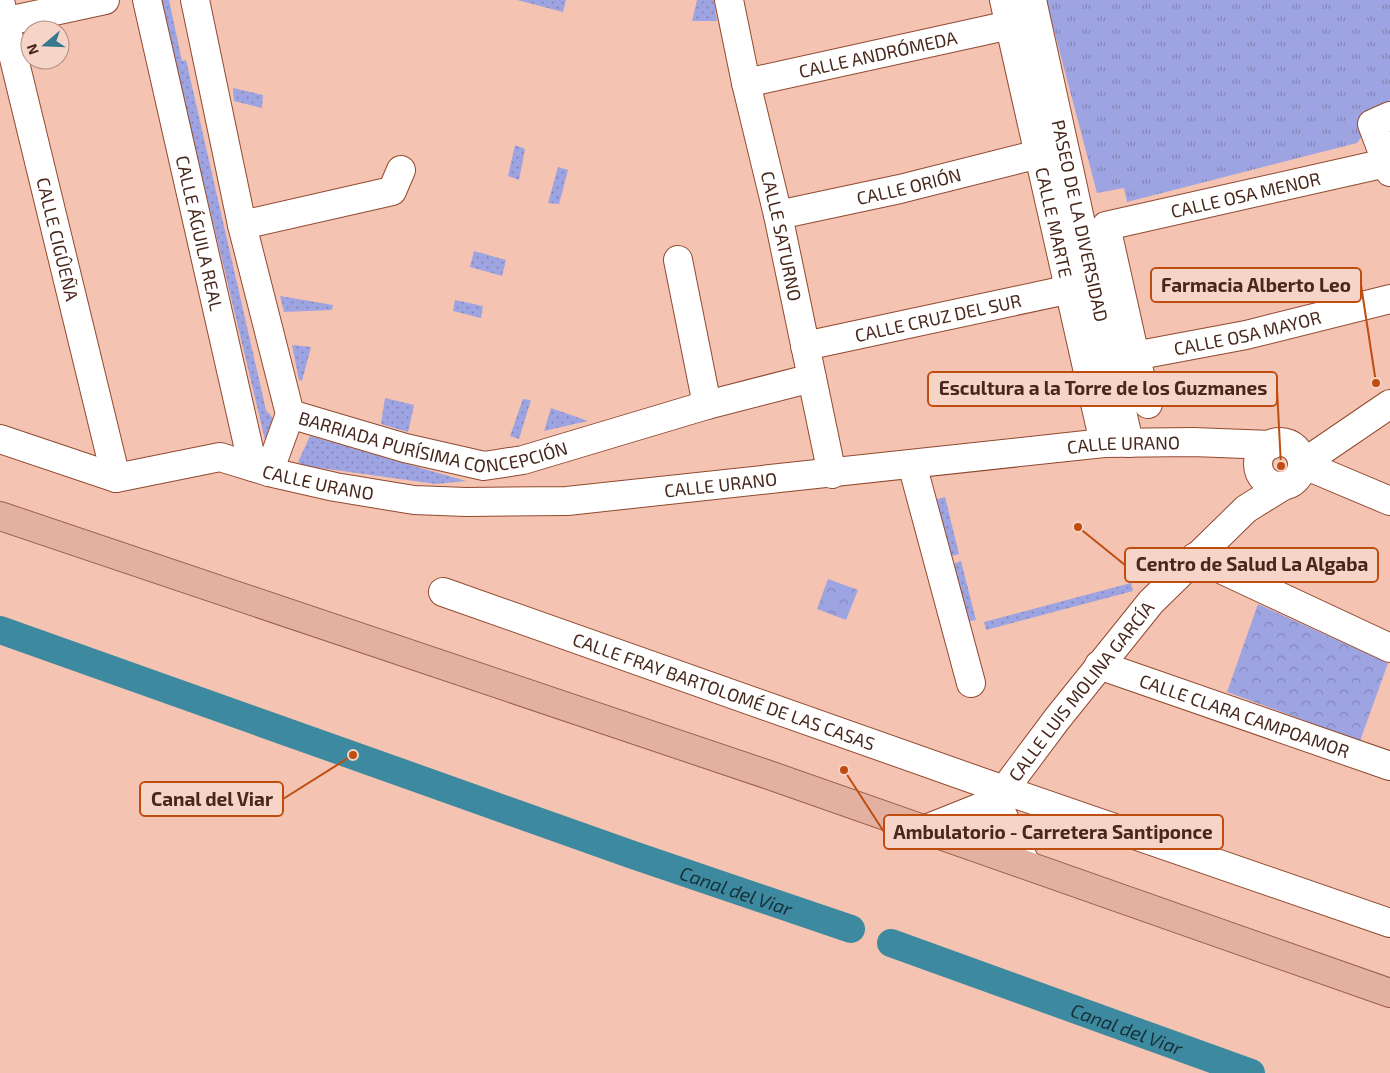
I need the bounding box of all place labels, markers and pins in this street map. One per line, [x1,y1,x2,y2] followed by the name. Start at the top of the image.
[1151,268,1361,302] callout: Farmacia Alberto Leo
[928,372,1277,406] callout: Escultura a la Torre de los Guzmanes
[1125,548,1378,582] callout: Centro de Salud La Algaba
[140,782,283,816] callout: Canal del Viar
[884,815,1223,849] callout: Ambulatorio - Carretera Santiponce

